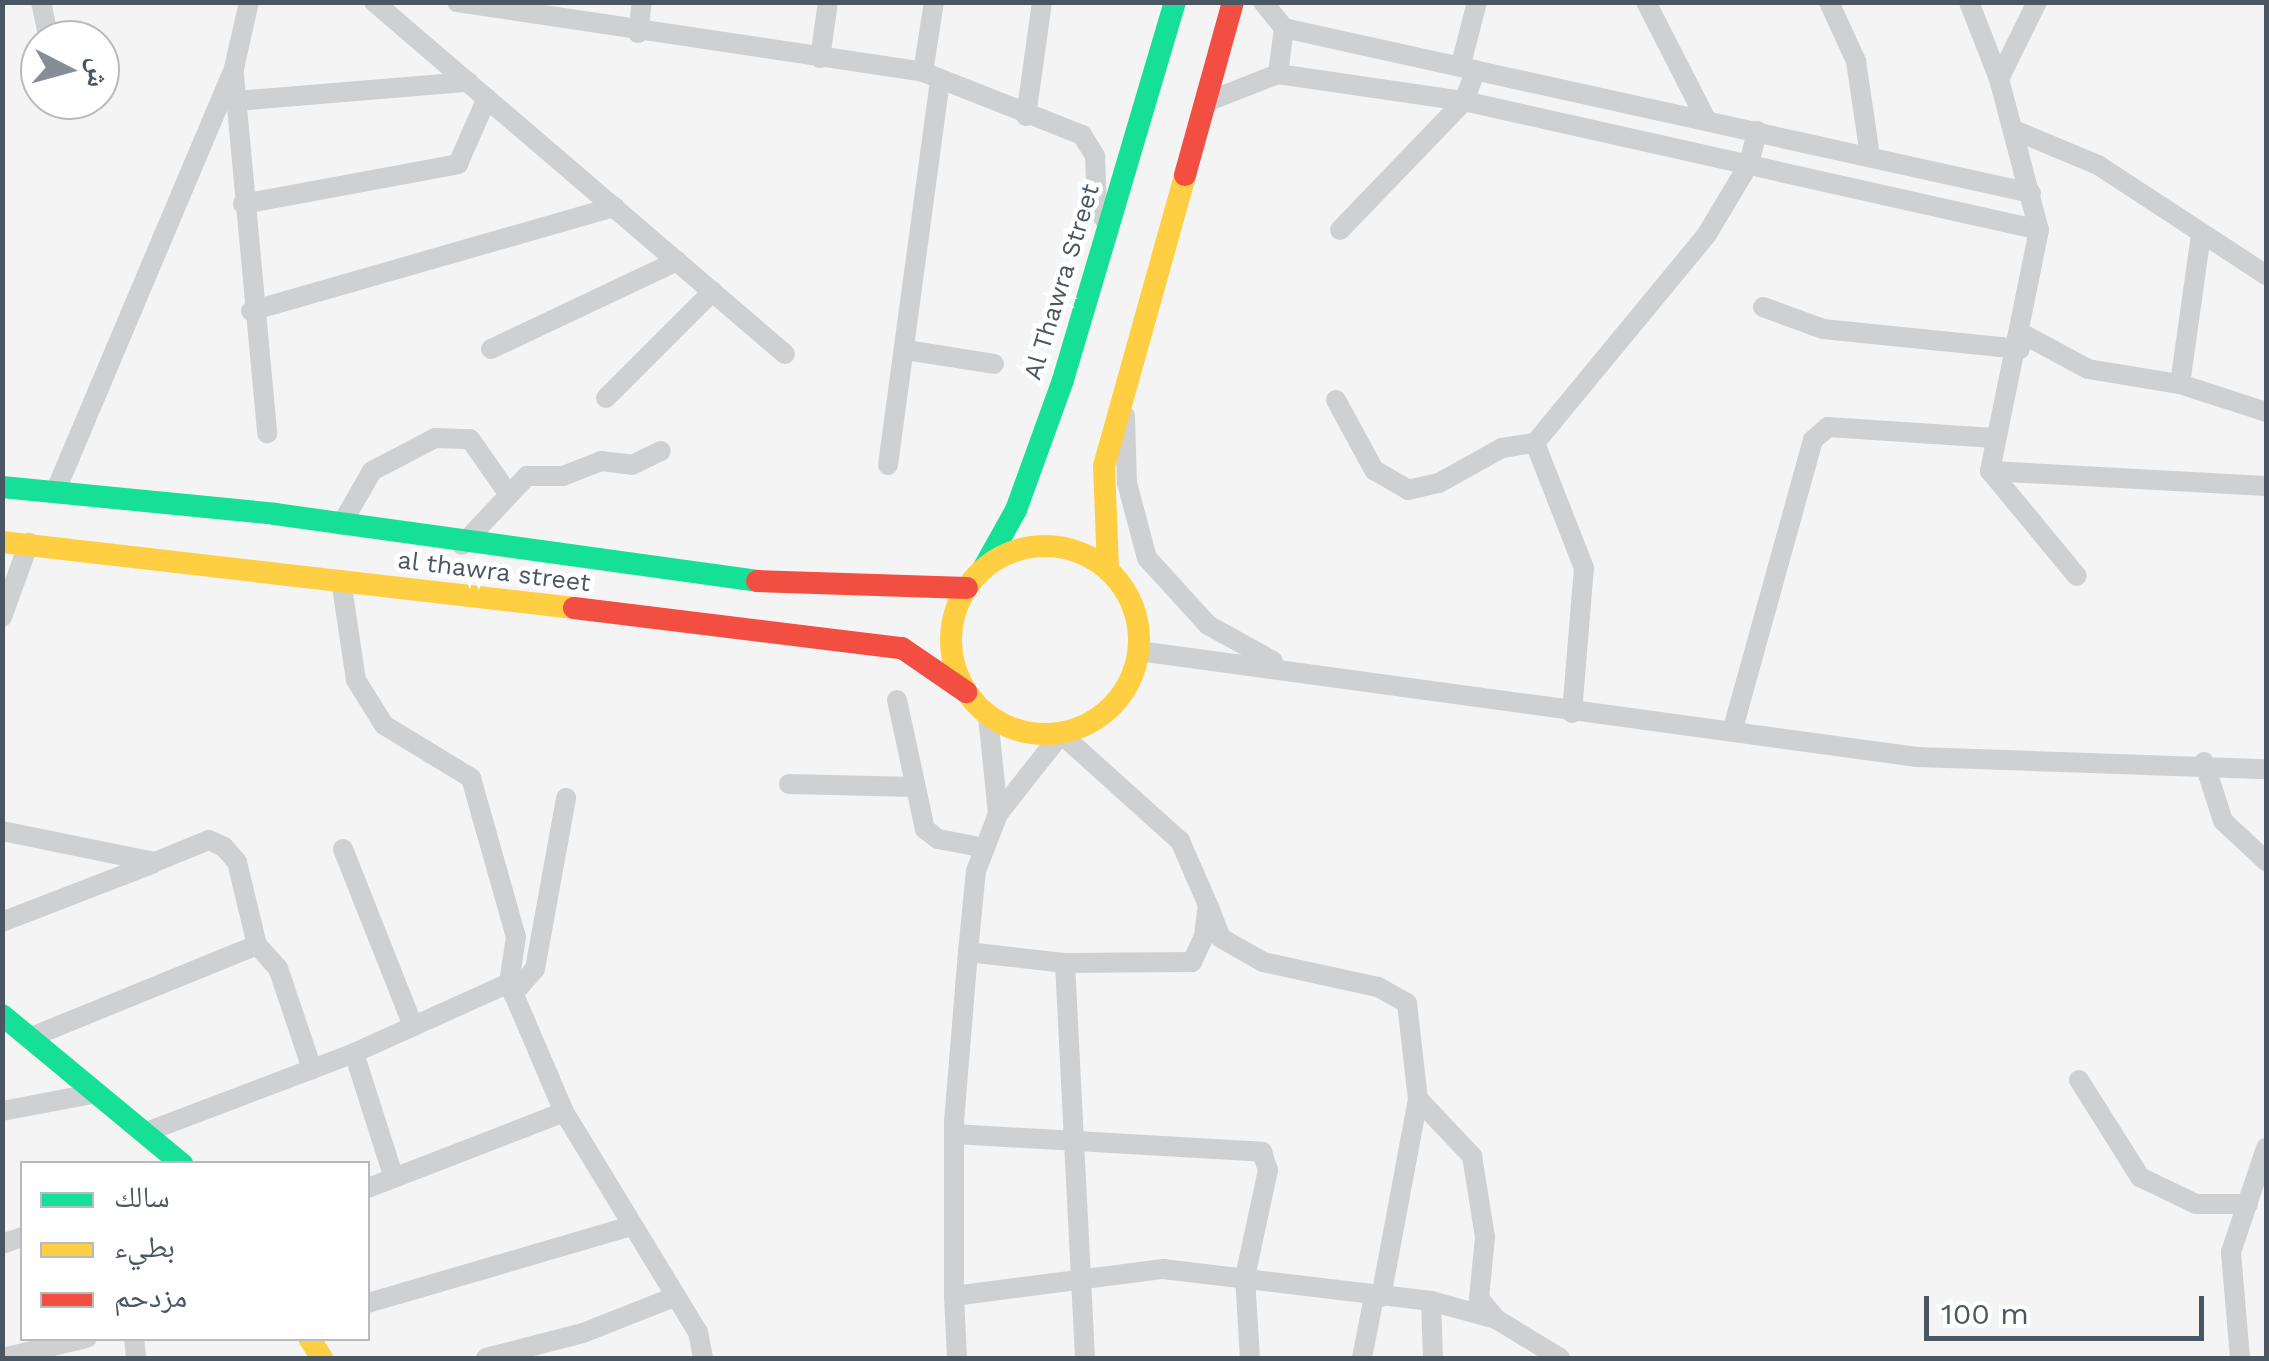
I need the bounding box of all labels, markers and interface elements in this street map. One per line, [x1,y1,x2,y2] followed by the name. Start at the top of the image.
[20,20,120,120] north arrow
[80,56,116,89] text: ش
[1018,179,1106,385] street label: Al Thawra Street
[395,545,593,599] street label: al thawra street
[20,1161,370,1341] legend
[114,1179,170,1214] text: سالك
[114,1229,175,1264] text: بطيء
[1929,1276,2209,1338] scale bar
[114,1279,187,1314] text: مزدحم
[1941,1296,2029,1331] text: 100 m

